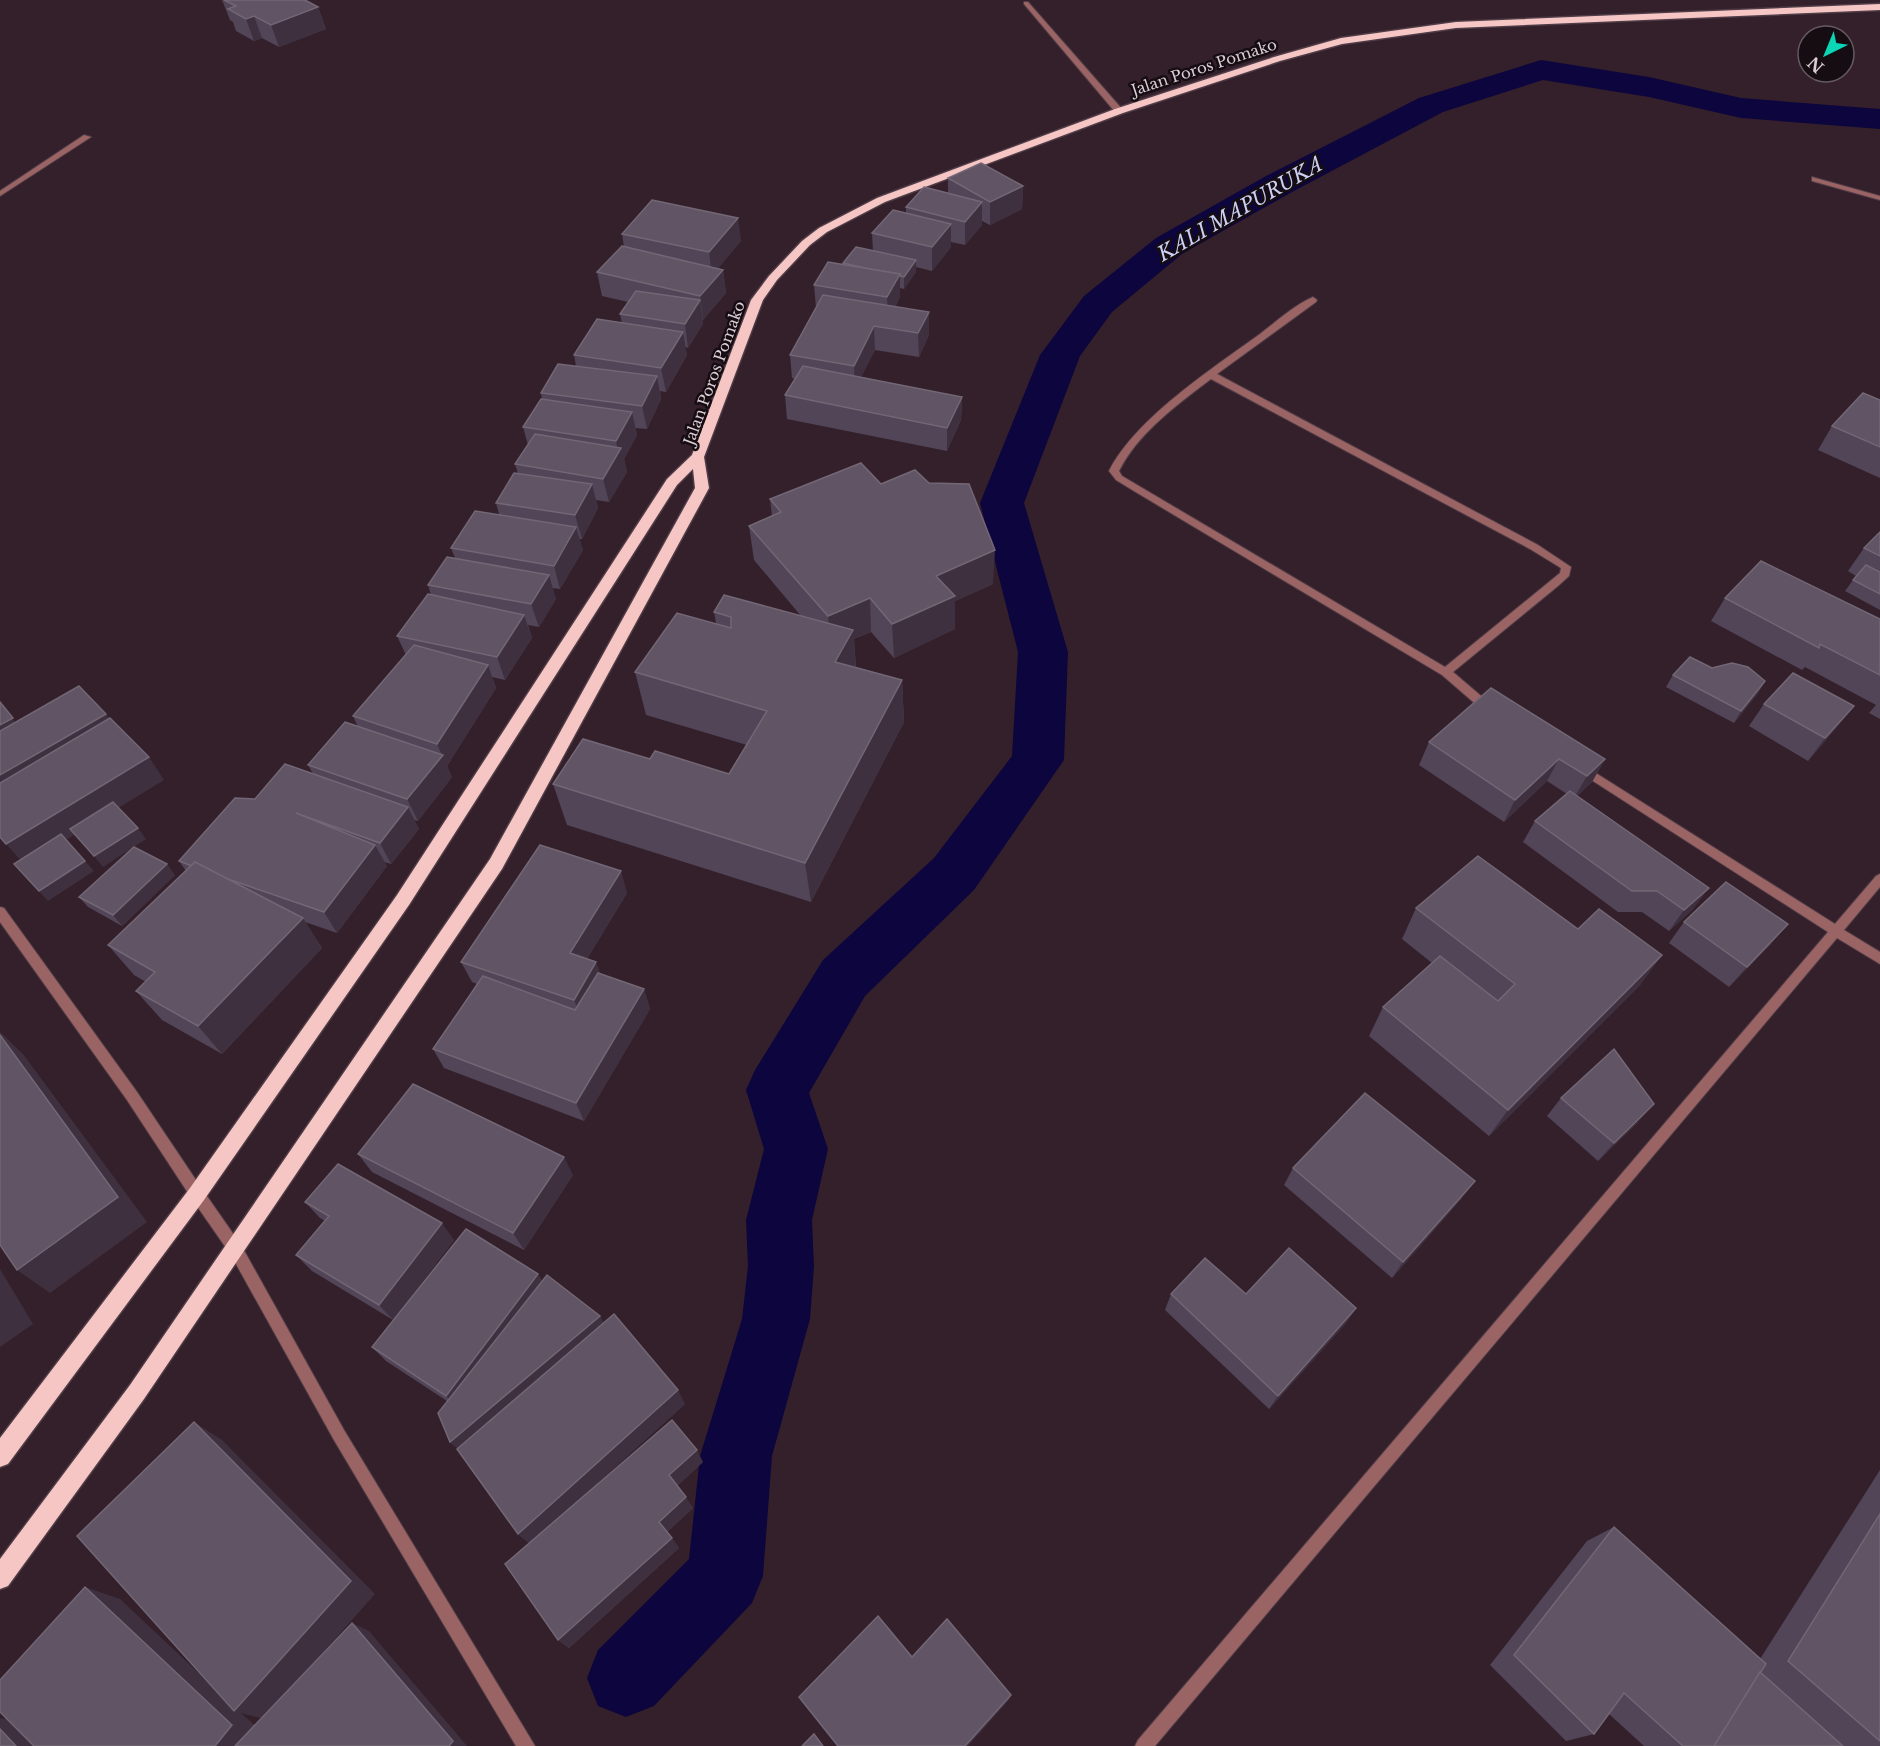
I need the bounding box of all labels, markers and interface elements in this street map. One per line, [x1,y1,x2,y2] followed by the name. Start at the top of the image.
[1796,24,1856,84] north arrow
[1127,34,1279,100] street label: Jalan Poros Pomako
[1803,53,1828,77] text: N
[1152,152,1327,267] water label: KALI MAPURUKA
[678,298,749,449] street label: Jalan Poros Pomako

